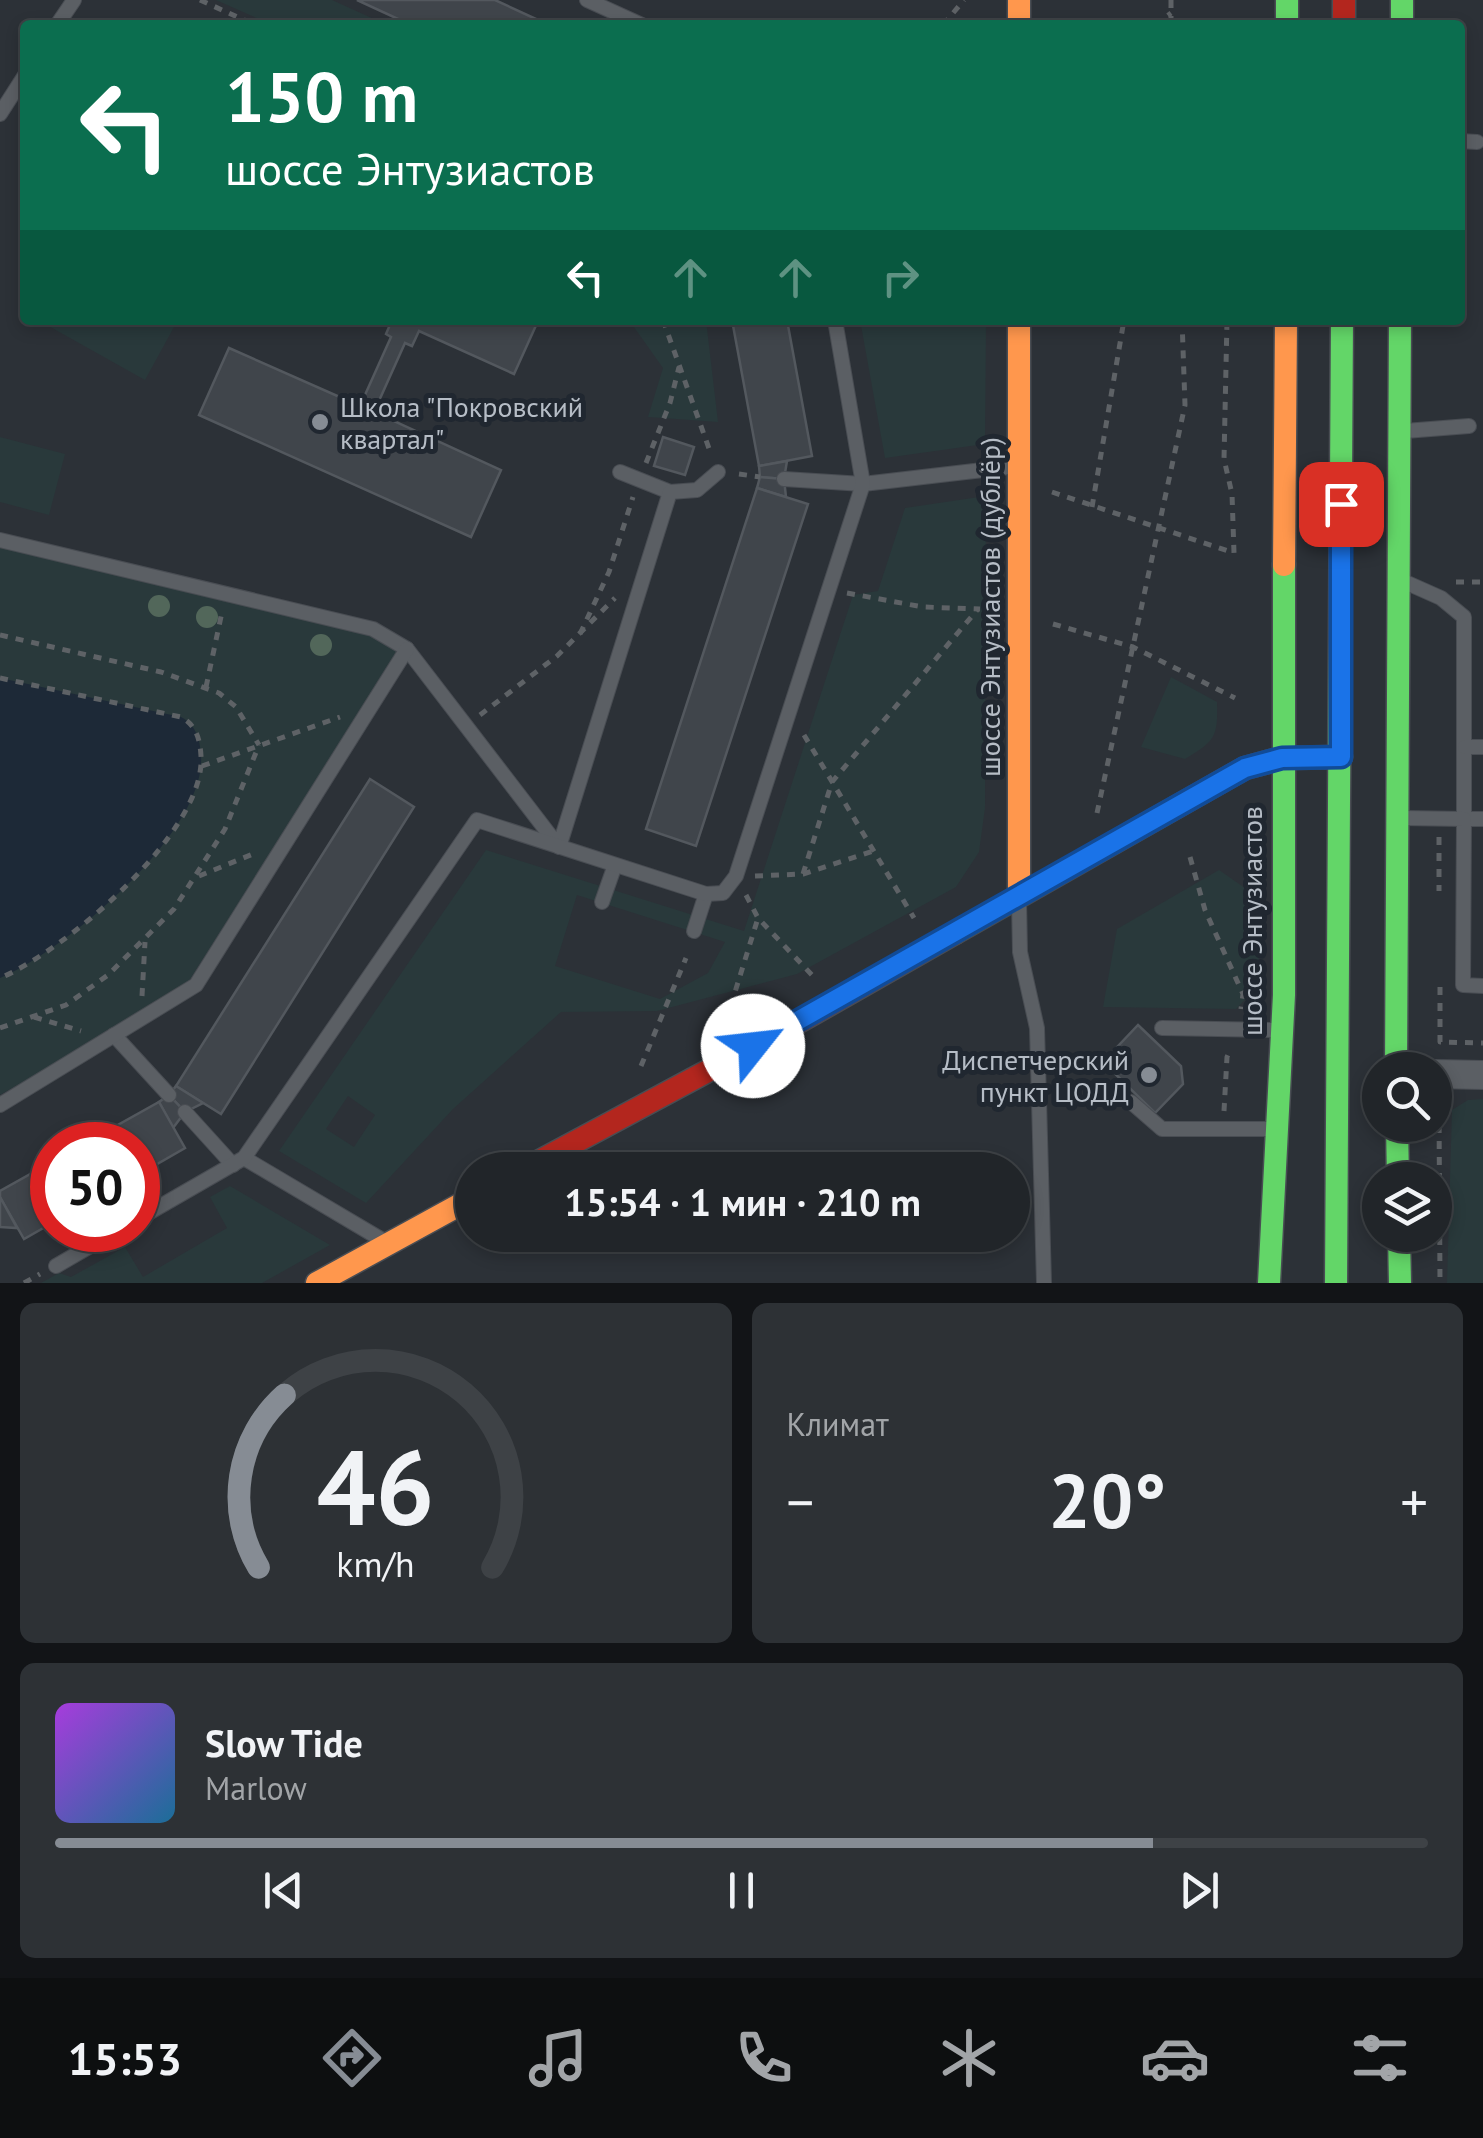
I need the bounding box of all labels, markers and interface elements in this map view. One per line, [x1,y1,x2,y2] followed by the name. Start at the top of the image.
[225,51,418,141] text: 150 m
[60,60,190,190] icon: left
[225,139,595,197] text: шоссе Энтузиастов
[558,250,613,305] icon: left
[663,250,718,305] icon: ahead
[768,250,823,305] icon: ahead
[873,250,928,305] icon: right
[340,388,583,457] place label: Школа "Покровский квартал"
[309,411,331,433] marker: Школа "Покровский квартал"
[971,437,1008,777] street label: шоссе Энтузиастов (дублёр)
[1299,462,1384,547] pin
[1314,477,1369,532] icon: arrive
[1233,806,1270,1036] street label: шоссе Энтузиастов
[701,994,805,1098] position arrow
[942,1041,1129,1110] place label: Диспетчерский пункт ЦОДД
[1362,1052,1452,1252] map controls
[1362,1052,1452,1142] button: search
[1138,1064,1160,1086] marker: Диспетчерский пункт ЦОДД
[30,1122,160,1252] speed limit sign: 50
[1362,1162,1452,1252] button: layers
[564,1177,921,1226] text: 15:54 · 1 мин · 210 m
[787,1403,889,1445] text: Климат
[317,1419,435,1554] text: 46
[1048,1452,1166,1549] text: 20°
[787,1466,814,1537] text: −
[1400,1466,1428,1537] text: +
[337,1541,415,1587] text: km/h
[205,1718,363,1767] text: Slow Tide
[205,1767,307,1809] text: Marlow
[256,1863,311,1918] icon: previous
[714,1863,769,1918] icon: pause
[1172,1863,1227,1918] icon: next
[317,2023,387,2093] icon: directions
[523,2023,593,2093] icon: music
[729,2023,799,2093] icon: phone
[934,2023,1004,2093] icon: climate
[1140,2023,1210,2093] icon: car
[1345,2023,1415,2093] icon: filters
[68,2029,182,2087] text: 15:53

